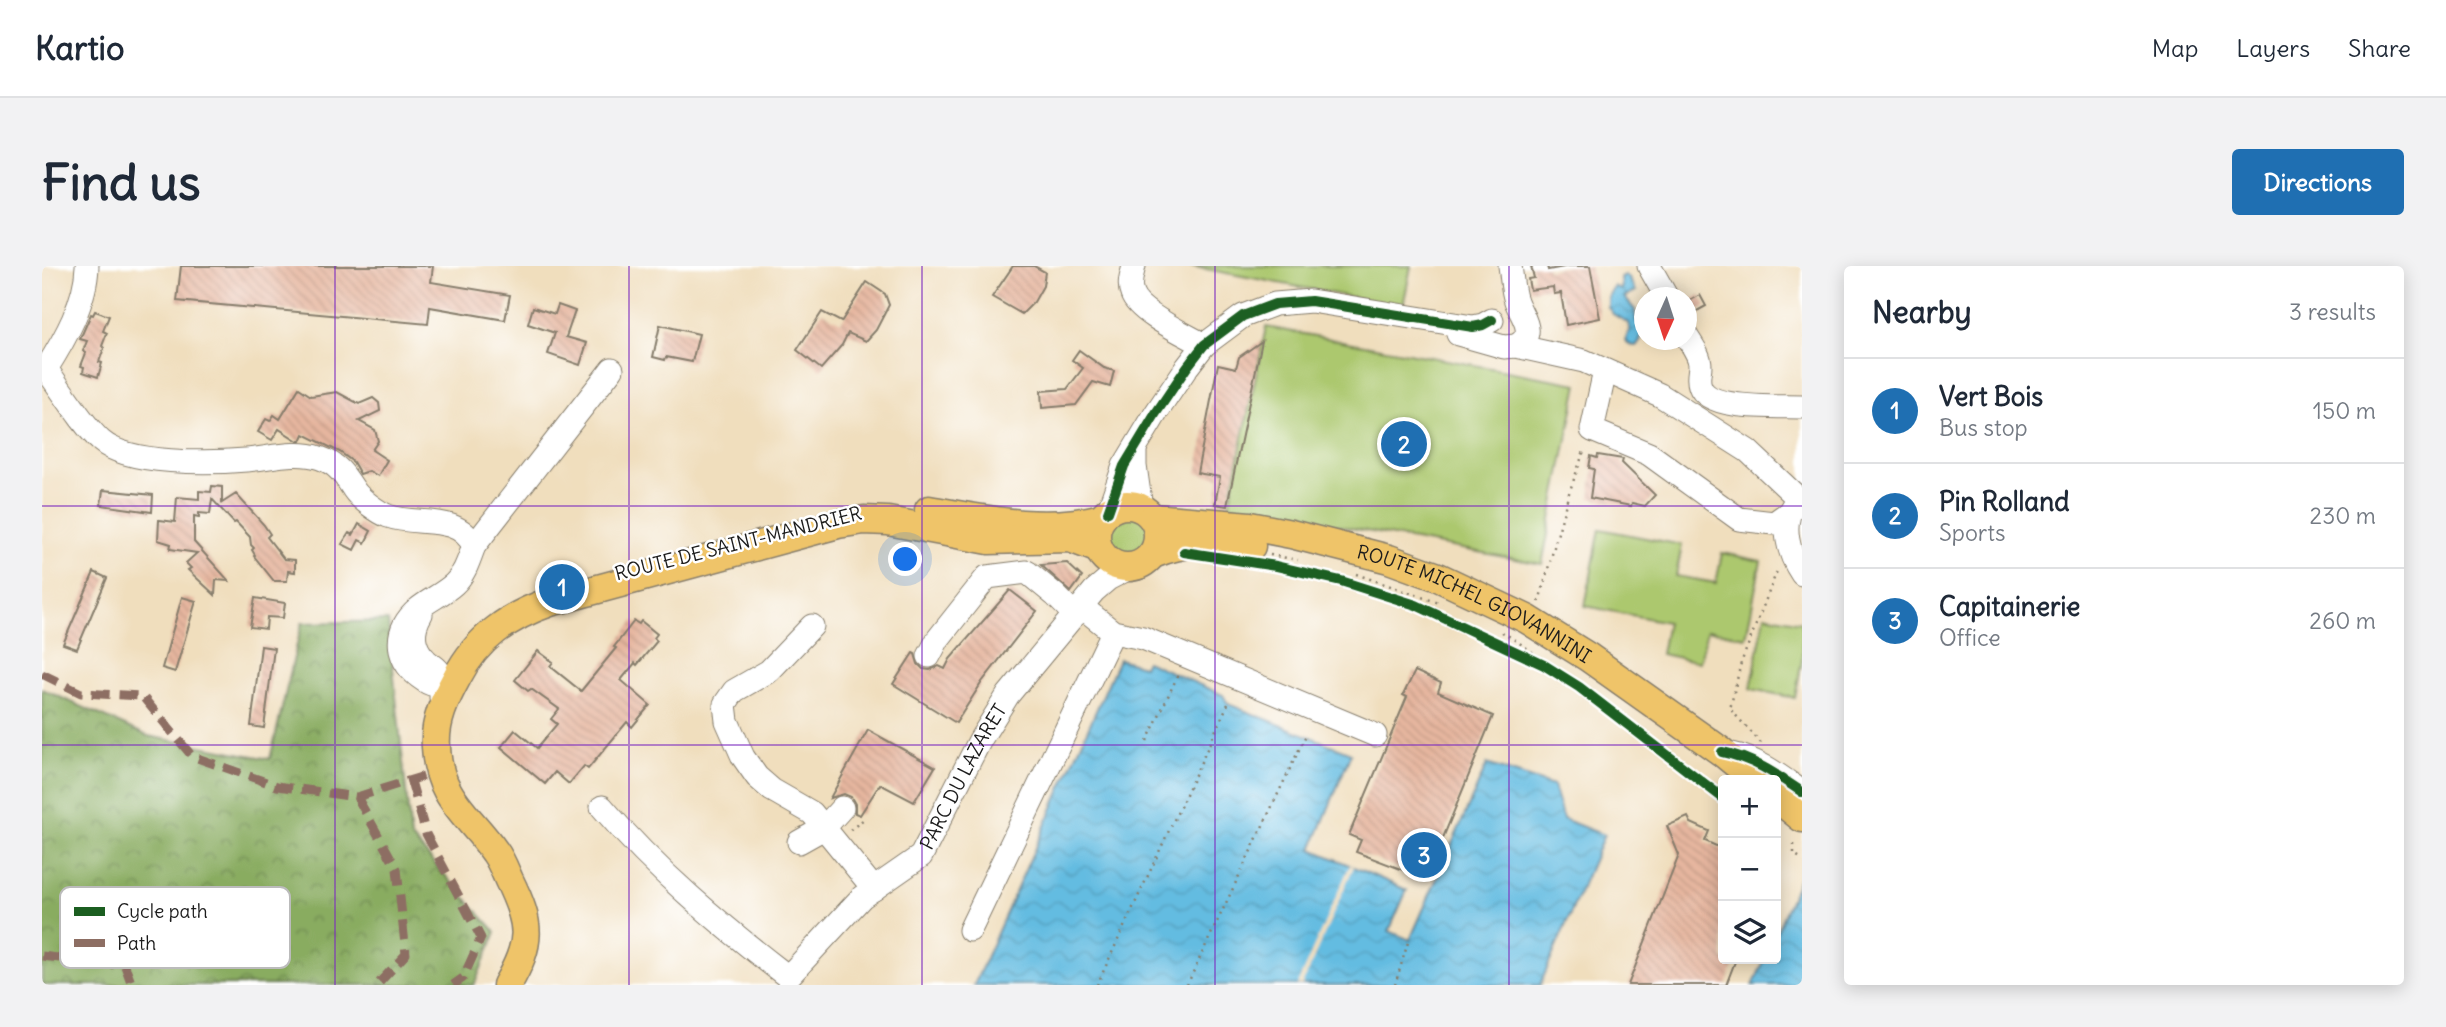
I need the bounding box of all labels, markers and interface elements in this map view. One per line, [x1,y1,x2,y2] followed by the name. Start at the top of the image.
[35,27,125,69] text: Kartio
[2152,33,2198,63] text: Map
[2236,33,2310,63] text: Layers
[2348,33,2411,63] text: Share
[2232,149,2404,215] button: Directions
[42,152,200,213] text: Find us
[1634,287,1697,350] north arrow
[1872,293,1972,331] text: Nearby
[2289,297,2376,326] text: 3 results
[1939,380,2043,413] text: Vert Bois
[1890,396,1900,425] text: 1
[2313,396,2376,425] text: 150 m
[1939,413,2028,442] text: Bus stop
[1381,418,1427,470] pin: 2
[1939,485,2069,518] text: Pin Rolland
[612,501,864,585] street label: ROUTE DE SAINT-MANDRIER
[1889,501,1901,530] text: 2
[2310,501,2376,530] text: 230 m
[1939,518,2005,547] text: Sports
[1354,539,1596,668] street label: ROUTE MICHEL GIOVANNINI
[888,542,922,576] your location
[539,561,585,613] pin: 1
[1939,590,2080,623] text: Capitainerie
[1888,606,1902,635] text: 3
[2309,606,2376,635] text: 260 m
[1939,623,2001,652] text: Office
[914,699,1012,854] street label: PARC DU LAZARET
[1718,775,1781,964] map controls
[1718,775,1781,838] button: +
[1401,829,1447,881] pin: 3
[1718,838,1781,901] button: −
[60,887,290,968] legend
[117,899,208,923] text: Cycle path
[1718,901,1781,964] button: layers
[117,931,156,955] text: Path

